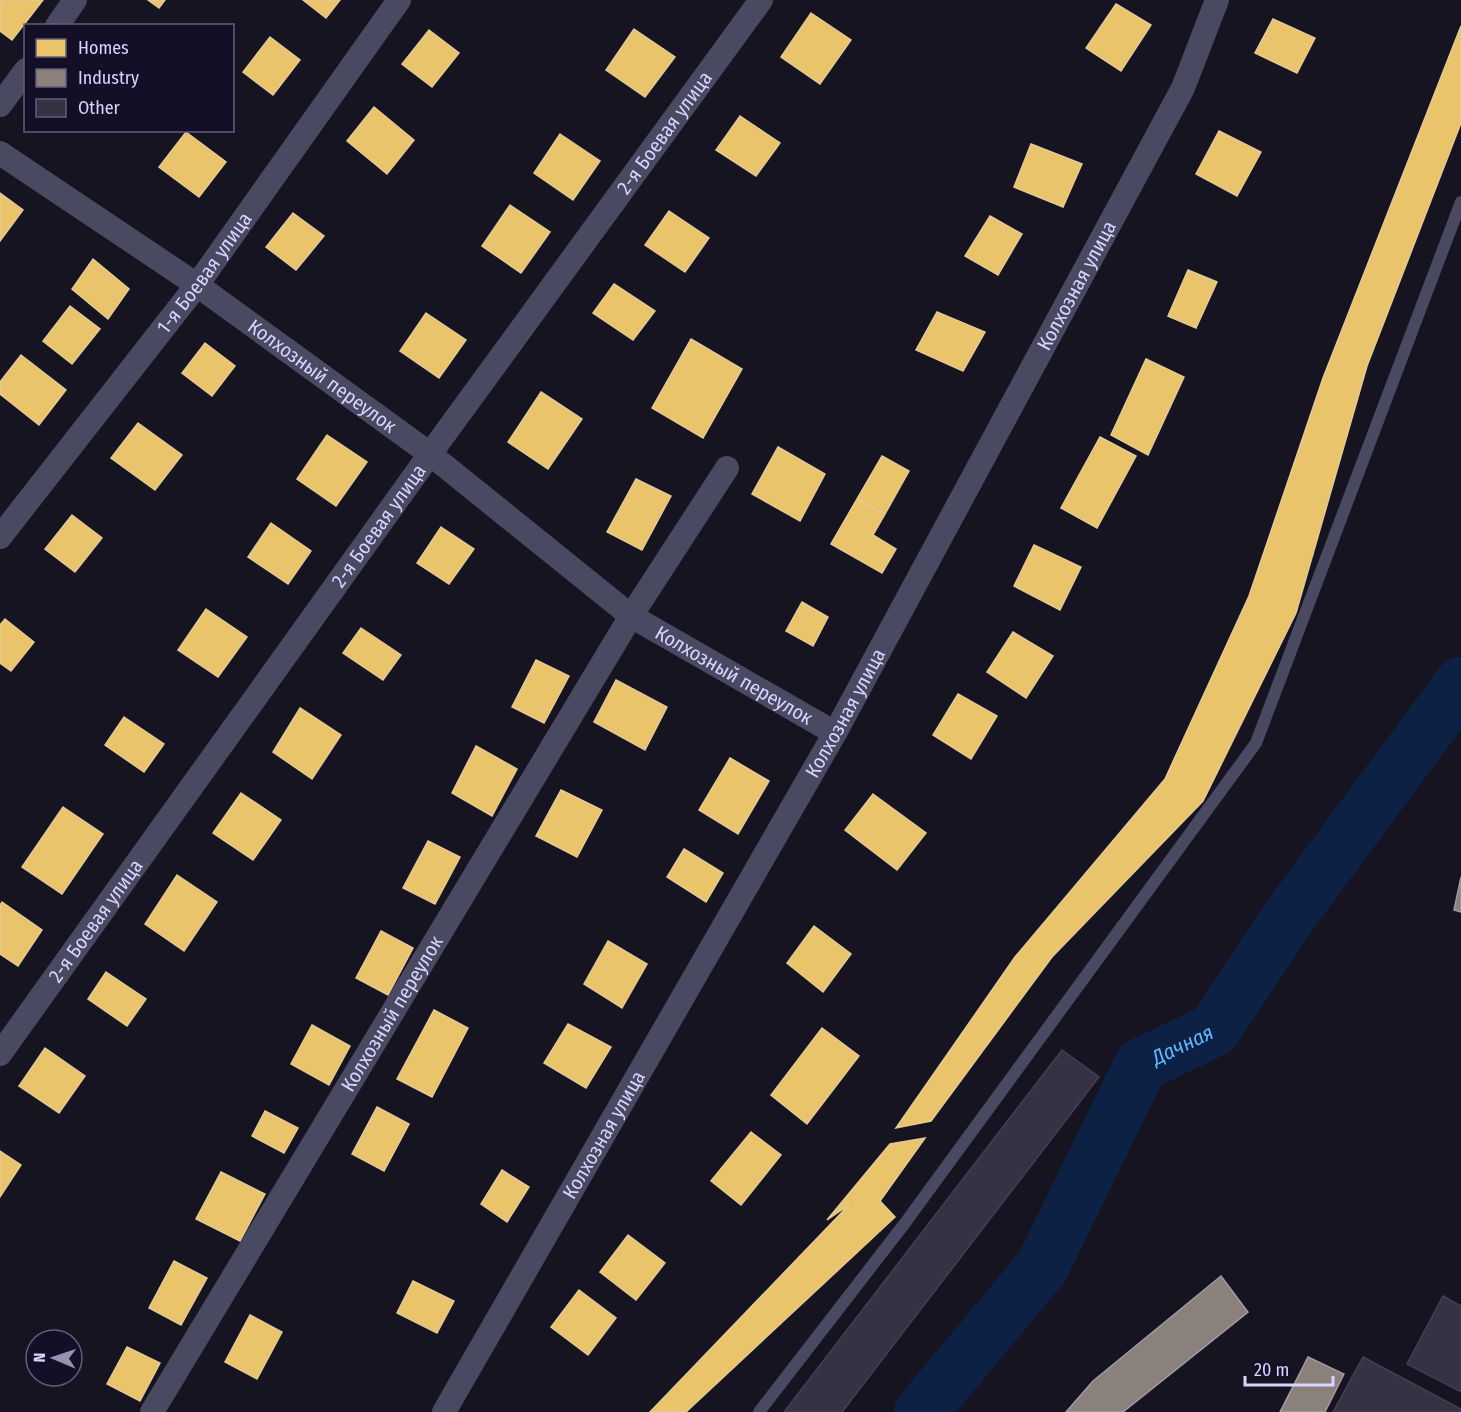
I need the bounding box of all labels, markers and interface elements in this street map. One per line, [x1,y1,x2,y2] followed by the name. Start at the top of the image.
[24,24,234,132] legend
[78,37,129,59] text: Homes
[78,67,139,89] text: Industry
[612,67,717,199] street label: 2-я Боевая улица
[78,97,121,119] text: Other
[152,207,257,338] street label: 1-я Боевая улица
[1032,217,1121,354] street label: Колхозная улица
[243,314,402,438] street label: Колхозный переулок
[326,459,431,592] street label: 2-я Боевая улица
[651,620,818,730] street label: Колхозный переулок
[800,644,890,782] street label: Колхозная улица
[43,854,148,987] street label: 2-я Боевая улица
[336,931,448,1096] street label: Колхозный переулок
[1146,1019,1218,1072] water label: Дачная
[557,1066,650,1203] street label: Колхозная улица
[24,1328,84,1388] north arrow
[1245,1349,1334,1387] scale bar
[30,1352,49,1363] text: N
[1254,1359,1289,1381] text: 20 m

